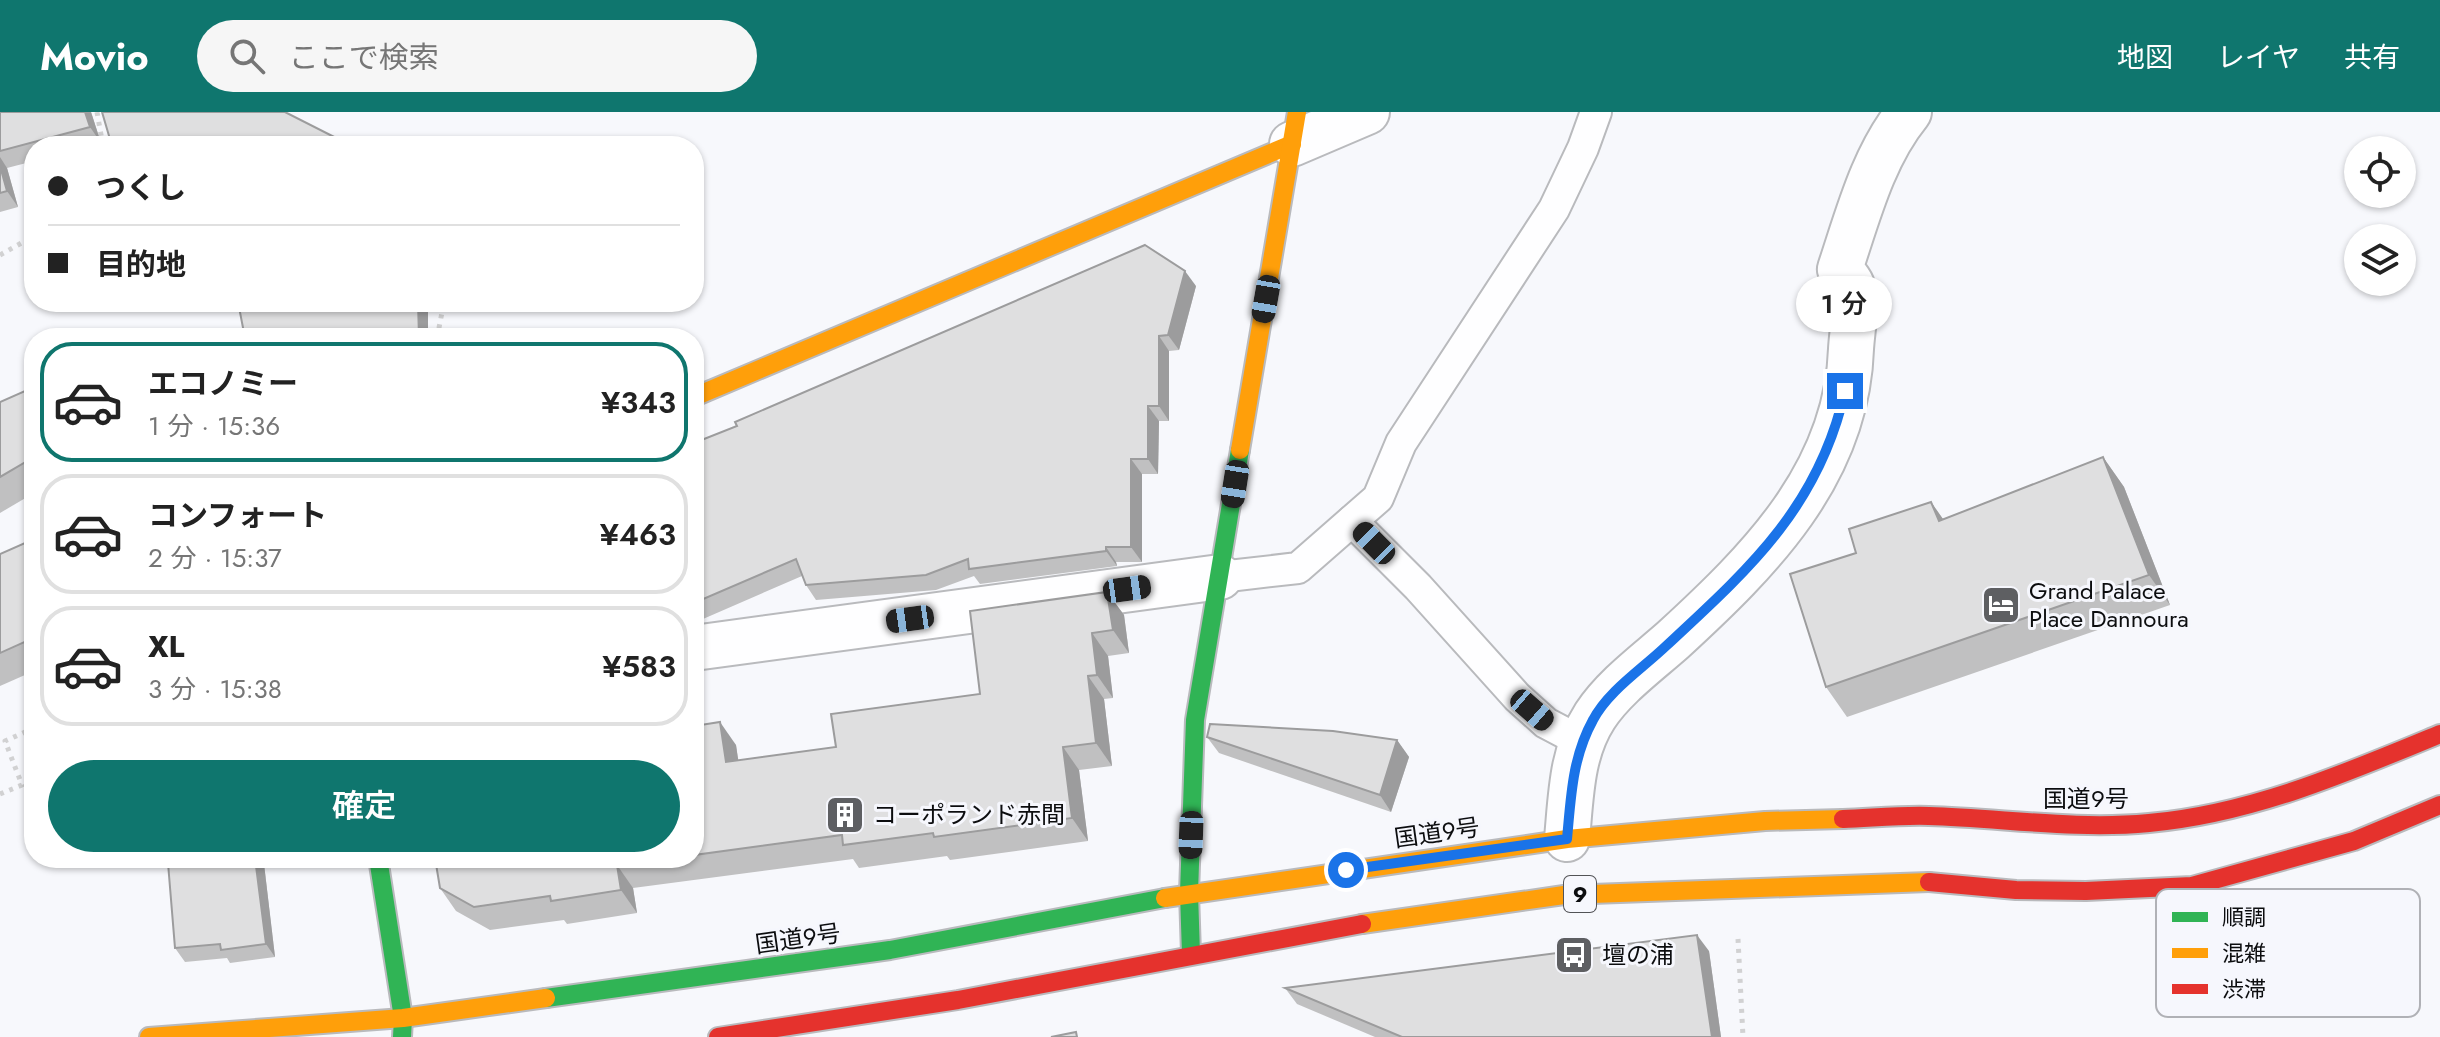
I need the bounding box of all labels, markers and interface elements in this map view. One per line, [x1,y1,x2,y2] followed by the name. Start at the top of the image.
[197,20,757,92] search box
[40,29,149,84] text: Movio
[225,34,269,78] icon: search
[289,36,439,79] text: ここで検索
[2117,37,2173,78] text: 地図
[2217,37,2300,78] text: レイヤ
[2344,37,2400,78] text: 共有
[2344,136,2416,296] map controls
[2344,136,2416,208] button: locate
[96,166,186,209] text: つくし
[2344,224,2416,296] button: layers
[96,243,186,286] text: 目的地
[1250,273,1282,325] car
[1797,275,1893,331] callout: 1 分
[1821,285,1867,323] text: 1 分
[148,362,298,405] text: エコノミー
[52,366,124,438] icon: car
[1827,373,1863,409] route end
[601,381,676,424] text: ¥343
[148,407,280,445] text: 1 分 · 15:36
[1219,458,1251,510] car
[148,494,327,537] text: コンフォート
[52,498,124,570] icon: car
[600,513,676,556] text: ¥463
[1349,518,1399,568] car
[148,539,282,577] text: 2 分 · 15:37
[2029,573,2189,636] place label: Grand Palace Place Dannoura
[1102,574,1152,604] car
[1980,584,2022,626] hotel icon: Grand Palace Place Dannoura
[885,604,935,634] car
[148,625,184,668] text: XL
[52,630,124,702] icon: car
[602,645,676,688] text: ¥583
[148,670,282,708] text: 3 分 · 15:38
[1506,685,1558,735] car
[48,760,680,852] button: 確定
[2043,781,2129,816] street label: 国道9号
[824,794,866,836] building icon: コーポランド赤間
[873,797,1065,832] place label: コーポランド赤間
[1392,809,1482,856] street label: 国道9号
[1178,811,1204,859] car
[1328,852,1364,888] route start
[1564,876,1596,912] road number: 9
[2156,889,2420,1017] legend
[2222,901,2266,933] text: 順調
[753,915,843,962] street label: 国道9号
[1553,934,1595,976] bus stop icon: 壇の浦
[1602,937,1674,972] place label: 壇の浦
[2222,937,2266,969] text: 混雑
[2222,973,2266,1005] text: 渋滞

